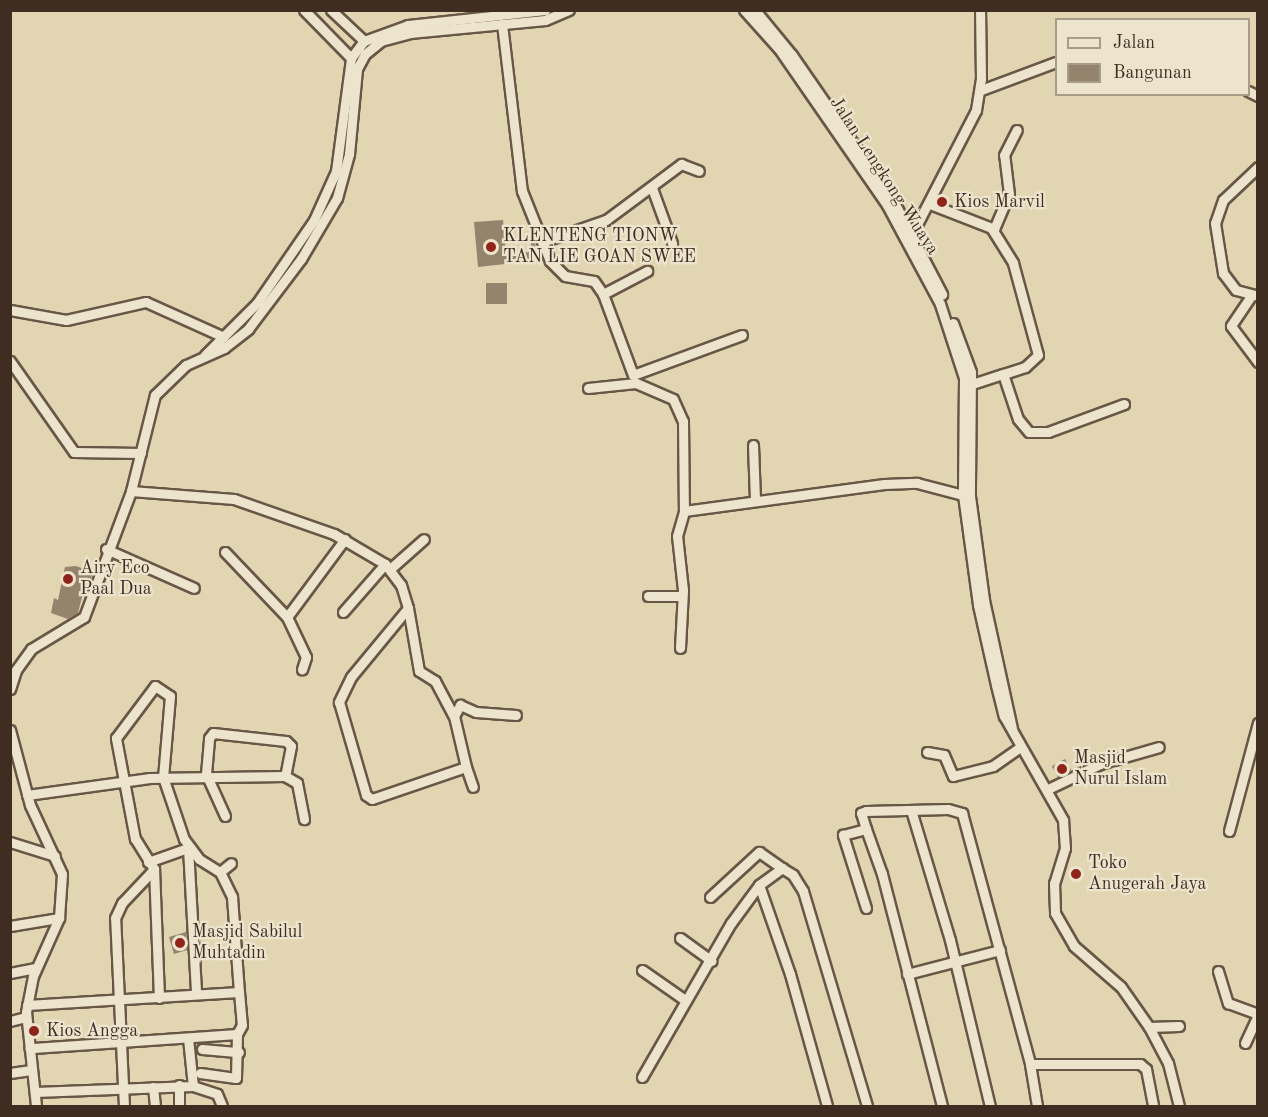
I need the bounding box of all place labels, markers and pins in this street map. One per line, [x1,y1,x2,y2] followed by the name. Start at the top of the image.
[954,191,1045,213] place label: Kios Marvil
[935,195,949,209] marker: Kios Marvil
[503,226,696,268] place label: KLENTENG TIONW TAN LIE GOAN SWEE
[484,240,498,254] marker: KLENTENG TIONW TAN LIE GOAN SWEE
[80,558,152,600] place label: Airy Eco Paal Dua
[61,572,75,586] marker: Airy Eco Paal Dua
[1074,748,1167,790] place label: Masjid Nurul Islam
[1055,762,1069,776] marker: Masjid Nurul Islam
[1088,853,1206,896] place label: Toko Anugerah Jaya
[1069,867,1083,881] marker: Toko Anugerah Jaya
[192,922,302,964] place label: Masjid Sabilul Muhtadin
[173,936,187,950] marker: Masjid Sabilul Muhtadin
[46,1020,138,1042] place label: Kios Angga
[27,1024,41,1038] marker: Kios Angga

